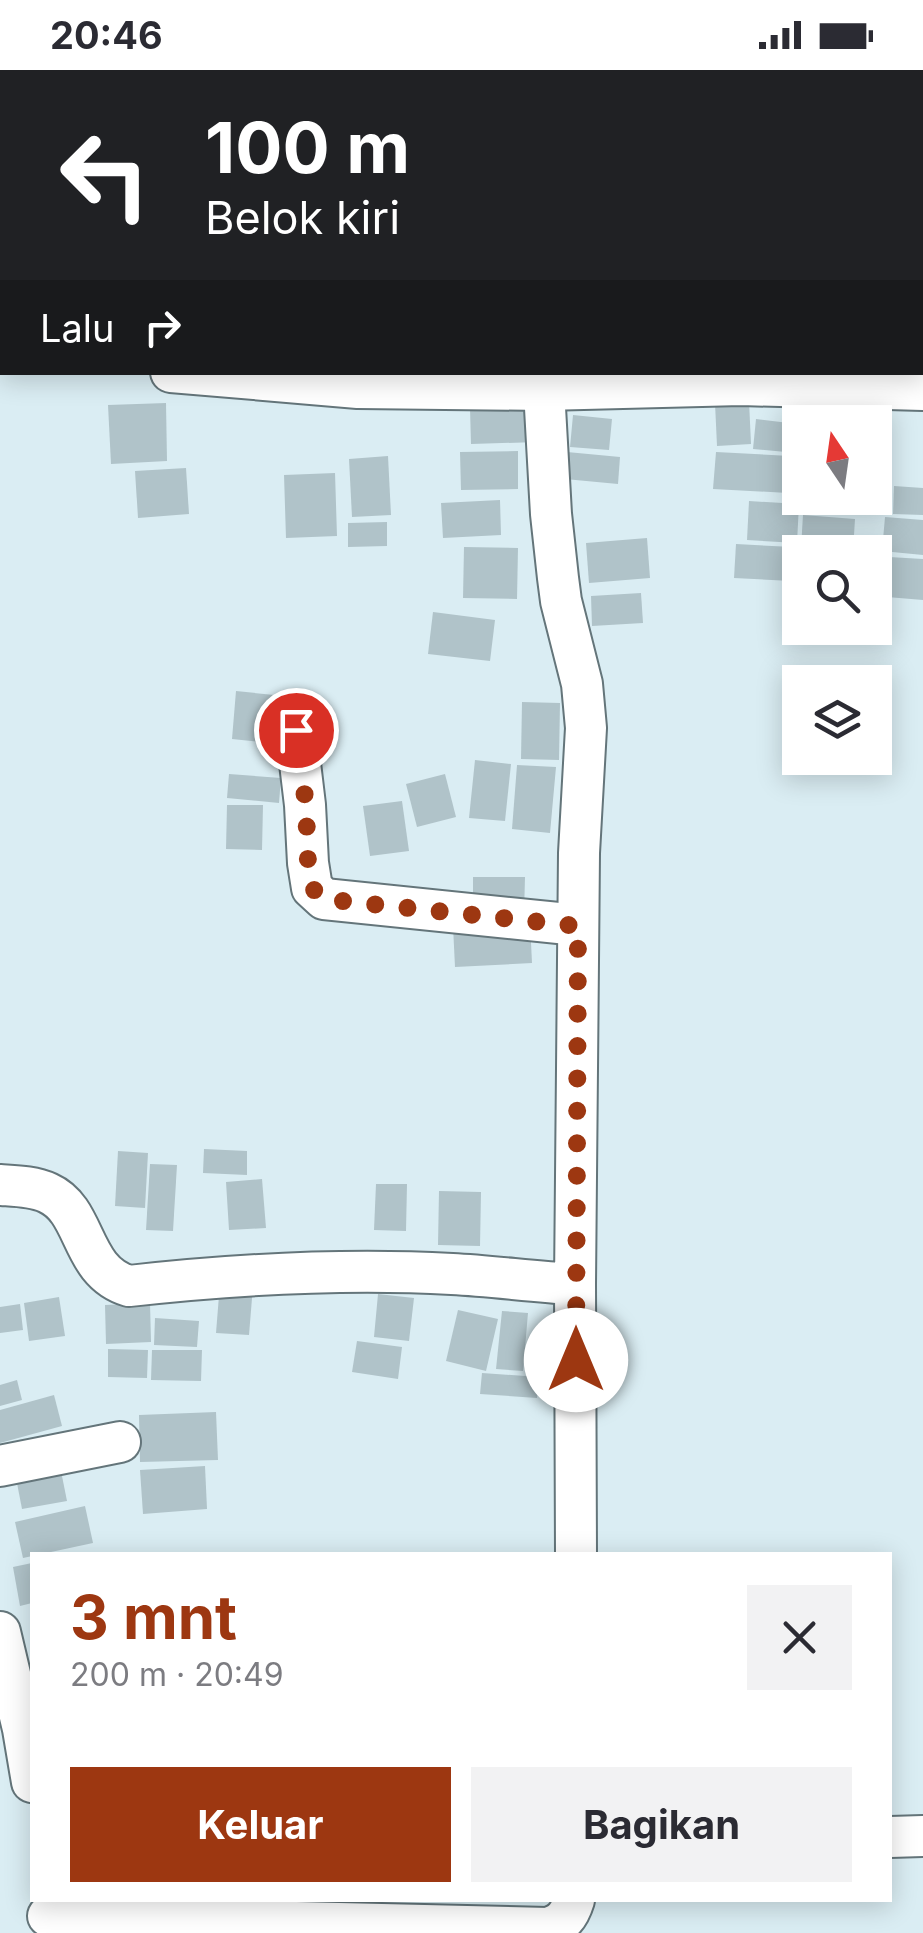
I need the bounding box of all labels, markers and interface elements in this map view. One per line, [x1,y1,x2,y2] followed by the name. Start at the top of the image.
[50,12,163,58] text: 20:46
[205,105,410,190] text: 100 m
[40,110,170,240] icon: left
[205,190,400,245] text: Belok kiri
[135,300,190,355] icon: right
[40,305,115,351] text: Lalu
[782,405,892,515] north arrow
[782,405,892,775] map controls
[782,535,892,645] button: search
[782,665,892,775] button: layers
[254,688,339,773] pin
[269,703,324,758] icon: arrive
[524,1308,628,1412] position arrow
[70,1581,237,1653] text: 3 mnt
[747,1585,852,1690] button: close
[70,1655,284,1694] text: 200 m · 20:49
[70,1767,451,1882] button: Keluar
[471,1767,852,1882] button: Bagikan

